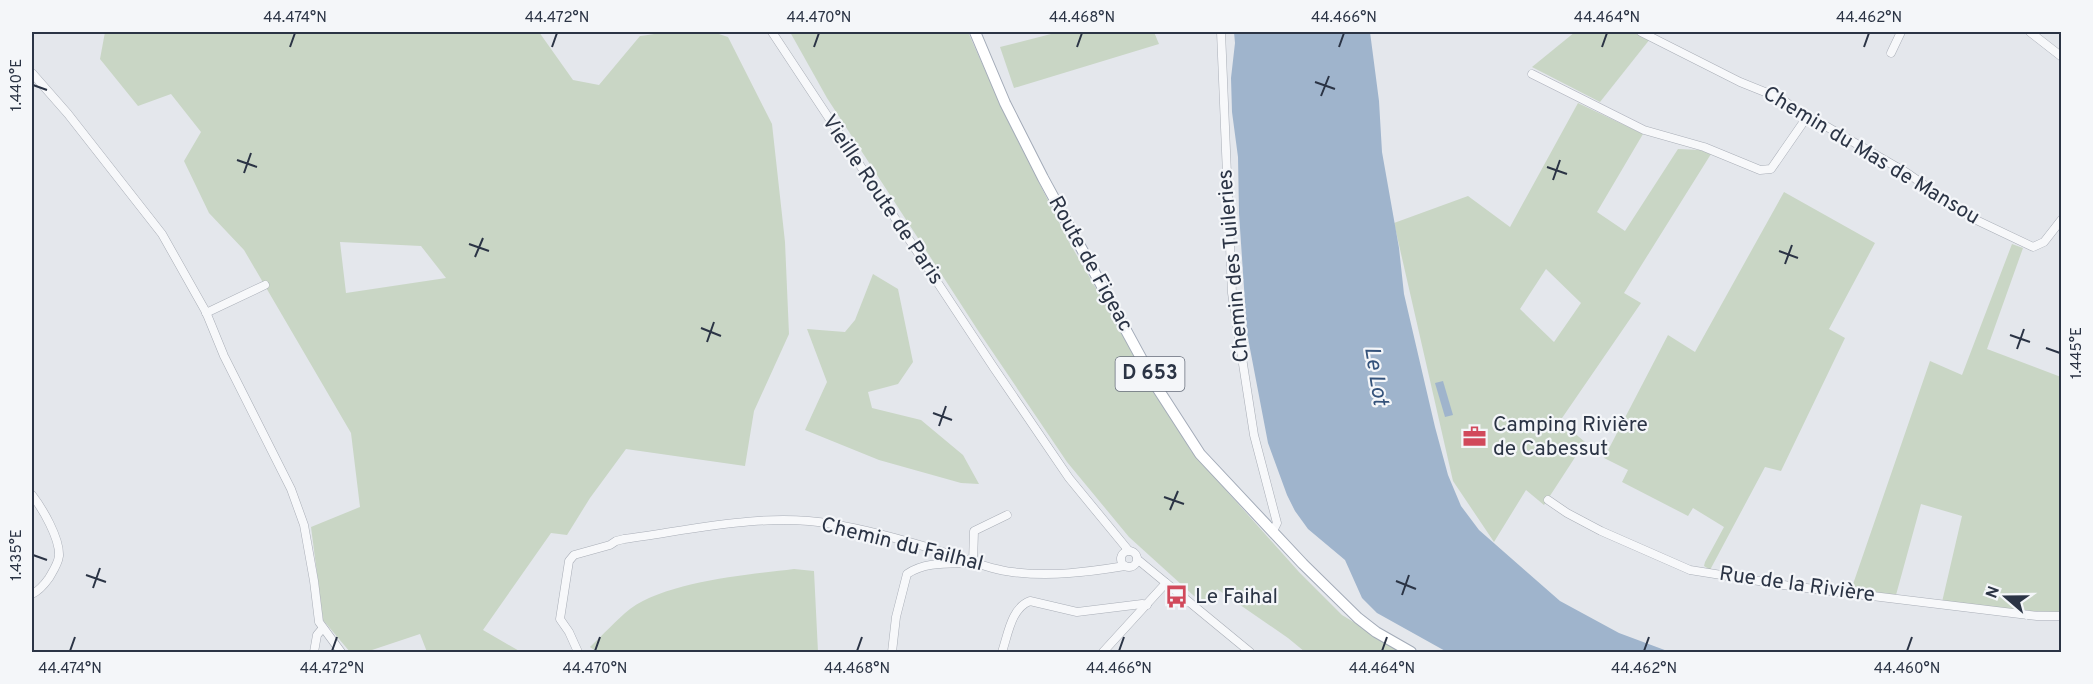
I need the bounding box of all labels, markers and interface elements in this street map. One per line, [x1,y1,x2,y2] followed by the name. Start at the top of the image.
[263,9,327,28] text: 44.474°N
[525,9,589,28] text: 44.472°N
[787,9,851,28] text: 44.470°N
[1049,9,1115,28] text: 44.468°N
[1311,9,1377,28] text: 44.466°N
[1574,9,1640,28] text: 44.464°N
[1836,9,1902,28] text: 44.462°N
[8,59,27,111] text: 1.440°E
[1758,80,1984,232] street label: Chemin du Mas de Mansou
[815,110,949,290] street label: Vieille Route de Paris
[1212,168,1256,364] street label: Chemin des Tuileries
[1042,191,1138,337] street label: Route de Figeac
[2068,327,2087,379] text: 1.445°E
[1357,345,1393,409] water label: Le Lot
[1116,357,1184,391] road number: D 653
[1493,412,1648,463] place label: Camping Rivière de Cabessut
[1462,424,1488,450] office icon: Camping Rivière de Cabessut
[818,512,986,578] street label: Chemin du Failhal
[8,529,27,581] text: 1.435°E
[1718,561,1876,609] street label: Rue de la Rivière
[1976,567,2036,627] north arrow
[1164,584,1190,610] bus stop icon: Le Faihal
[1195,584,1278,611] place label: Le Faihal
[1982,584,2005,601] text: N
[38,660,102,679] text: 44.474°N
[300,660,364,679] text: 44.472°N
[563,660,627,679] text: 44.470°N
[824,660,890,679] text: 44.468°N
[1086,660,1152,679] text: 44.466°N
[1349,660,1415,679] text: 44.464°N
[1611,660,1677,679] text: 44.462°N
[1874,660,1940,679] text: 44.460°N

